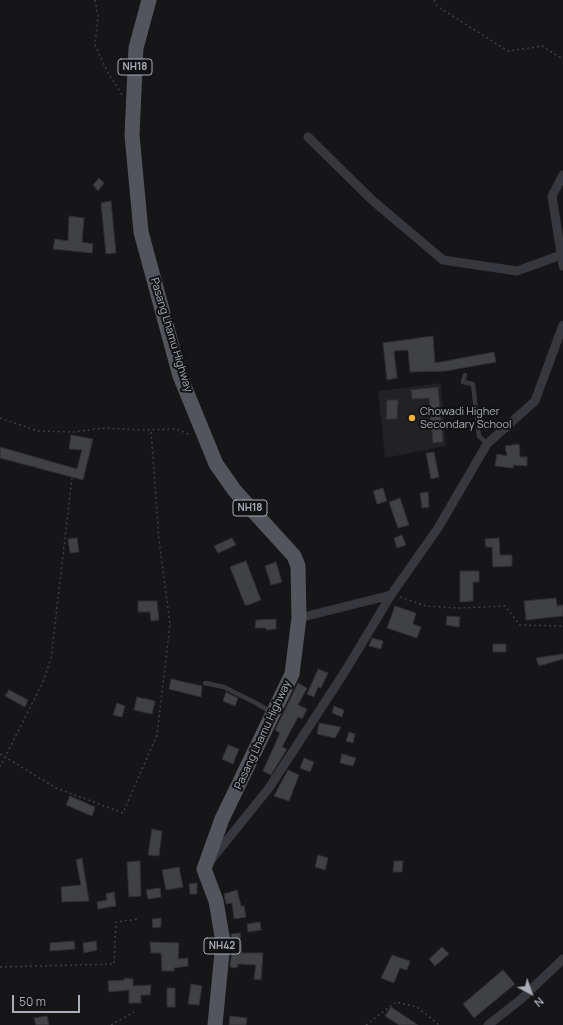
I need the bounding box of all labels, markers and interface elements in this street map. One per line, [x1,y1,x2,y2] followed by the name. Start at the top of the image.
[118,59,152,75] road number: NH18
[147,276,195,394] street label: Pasang Lhamu Highway
[420,405,512,431] place label: Chowadi Higher Secondary School
[407,413,417,423] marker: Chowadi Higher Secondary School
[233,500,267,516] road number: NH18
[232,678,294,792] street label: Pasang Lhamu Highway
[204,938,240,954] road number: NH42
[511,973,551,1013] north arrow
[14,987,82,1013] scale bar
[19,993,46,1010] text: 50 m
[531,994,547,1011] text: N

